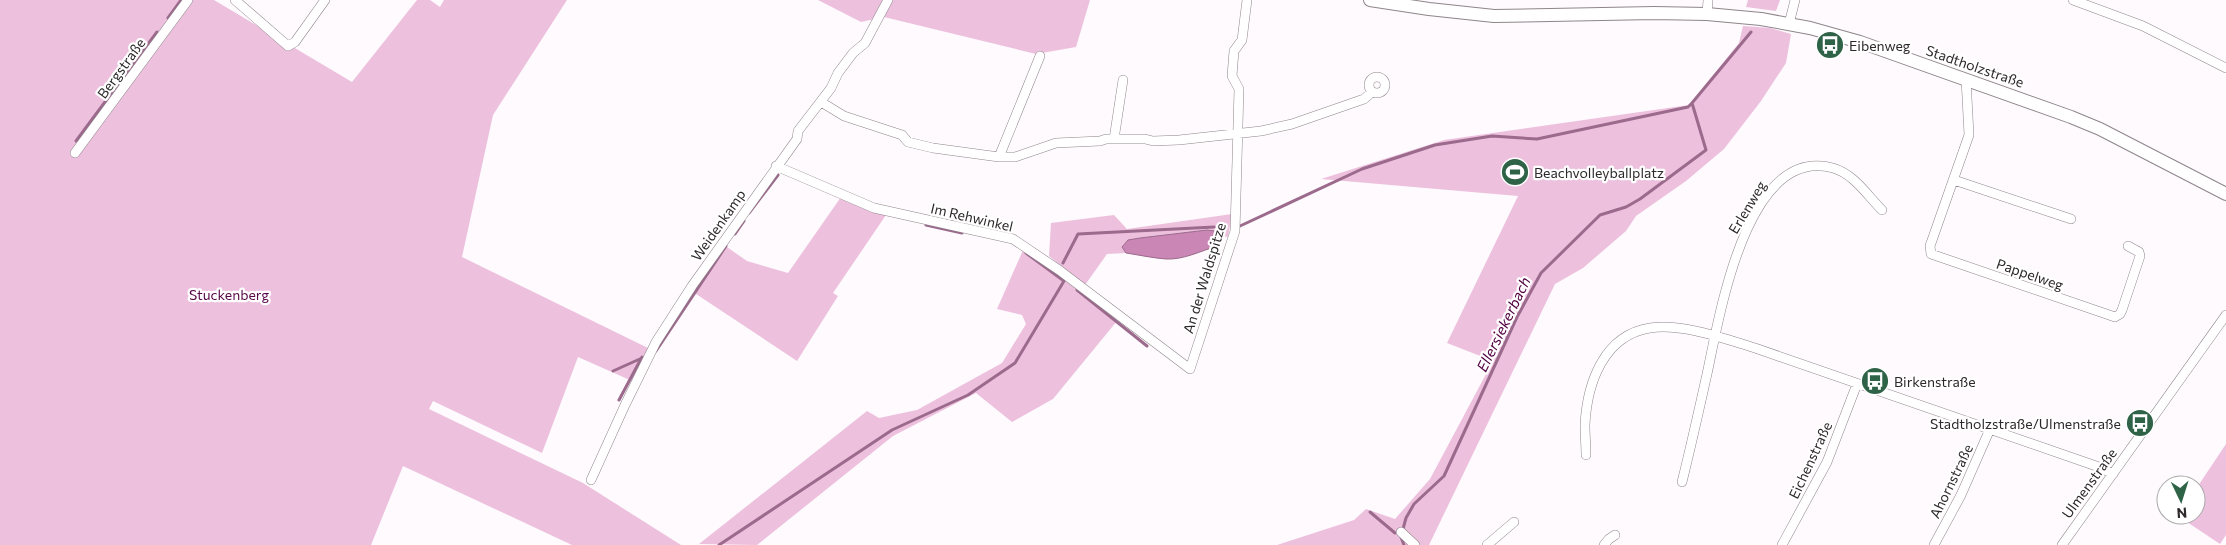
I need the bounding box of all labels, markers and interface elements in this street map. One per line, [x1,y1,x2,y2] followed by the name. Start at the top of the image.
[1815,30,1845,60] bus stop icon: Eibenweg
[93,35,149,101] street label: Bergstraße
[1849,37,1911,54] place label: Eibenweg
[1924,41,2026,91] street label: Stadtholzstraße
[1500,157,1530,187] sports icon: Beachvolleyballplatz
[1534,164,1664,181] place label: Beachvolleyballplatz
[1725,177,1770,237] street label: Erlenweg
[687,186,749,264] street label: Weidenkamp
[929,199,1015,235] street label: Im Rehwinkel
[1179,221,1229,335] street label: An der Waldspitze
[1994,255,2066,293] street label: Pappelweg
[1472,274,1534,374] water label: Ellersiekerbach
[189,286,269,303] park label: Stuckenberg
[1860,366,1890,396] bus stop icon: Birkenstraße
[1894,373,1976,390] place label: Birkenstraße
[2125,408,2155,438] bus stop icon: Stadtholzstraße/Ulmenstraße
[1930,415,2121,432] place label: Stadtholzstraße/Ulmenstraße
[1785,419,1835,501] street label: Eichenstraße
[1926,441,1976,521] street label: Ahornstraße
[2058,445,2120,521] street label: Ulmenstraße
[2156,475,2206,525] north arrow
[2176,505,2188,522] text: N

